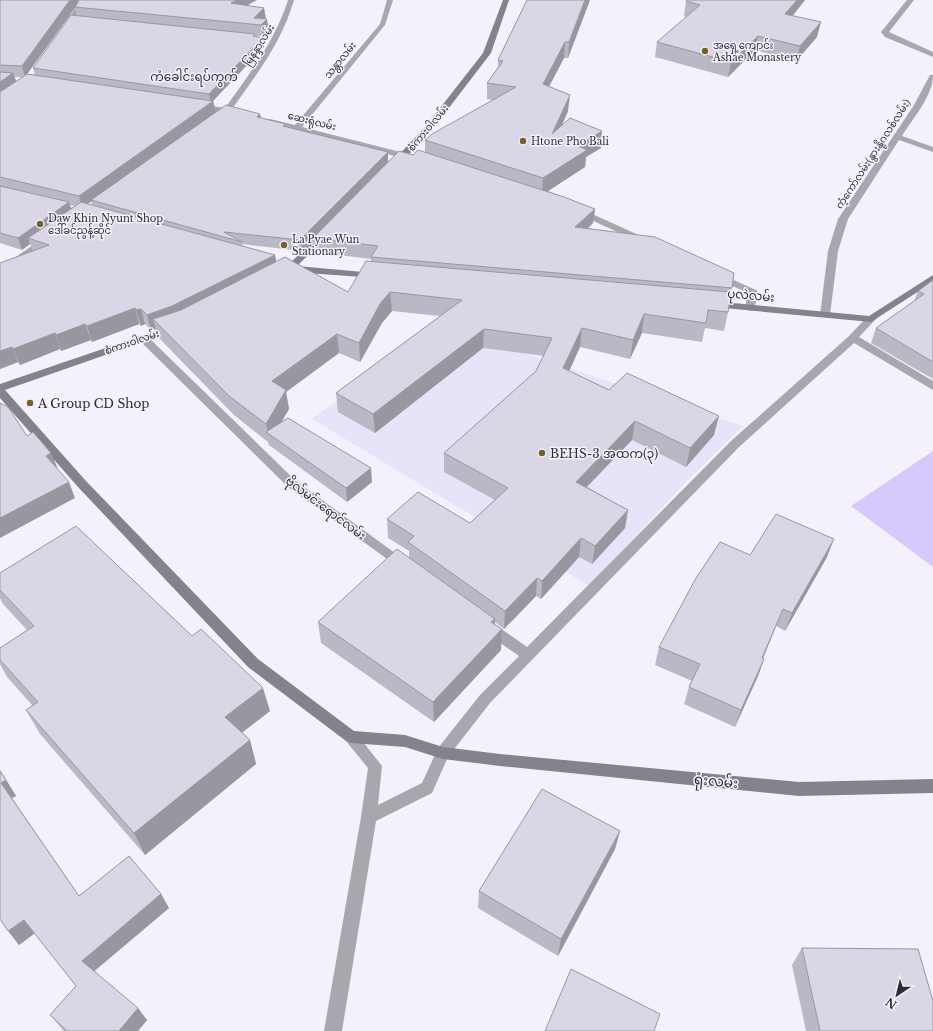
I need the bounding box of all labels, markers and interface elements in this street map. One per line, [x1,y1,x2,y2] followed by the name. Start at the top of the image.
[240,21,279,70] street label: မြနန္ဒာလမ်း
[320,38,360,82] street label: သန္တာလမ်း
[712,38,802,64] place label: အရှေ့ကျောင်း Ashae Monastery
[700,46,710,56] marker: အရှေ့ကျောင်း Ashae Monastery
[150,68,238,87] district label: ကံခေါင်းရပ်ကွက်
[832,96,915,212] street label: ကံ့ကော်လမ်း(နွားနို့ဂလစ်လမ်း)
[404,101,451,154] street label: စံကားဝါလမ်း
[286,108,338,135] street label: ဆေးရုံလမ်း
[531,135,610,148] place label: Htone Pho Bali
[518,136,528,146] marker: Htone Pho Bali
[48,212,163,239] place label: Daw Khin Nyunt Shop ဒေါ်ခင်ညွန့်ဆိုင်
[35,219,45,229] marker: Daw Khin Nyunt Shop ဒေါ်ခင်ညွန့်ဆိုင်
[292,233,360,258] place label: La Pyae Wun Stationary
[279,240,289,250] marker: La Pyae Wun Stationary
[726,284,775,308] street label: ပုလဲလမ်း
[103,326,161,357] street label: စံကားဝါလမ်း
[37,396,149,411] place label: A Group CD Shop
[25,398,35,408] marker: A Group CD Shop
[550,446,658,464] place label: BEHS-3 အထက(၃)
[537,448,547,458] marker: BEHS-3 အထက(၃)
[281,472,370,545] street label: ဗိုလ်မင်းရောင်လမ်း
[693,769,739,795] street label: ရုံးလမ်း
[877,975,917,1015] north arrow
[882,994,900,1012] text: N

